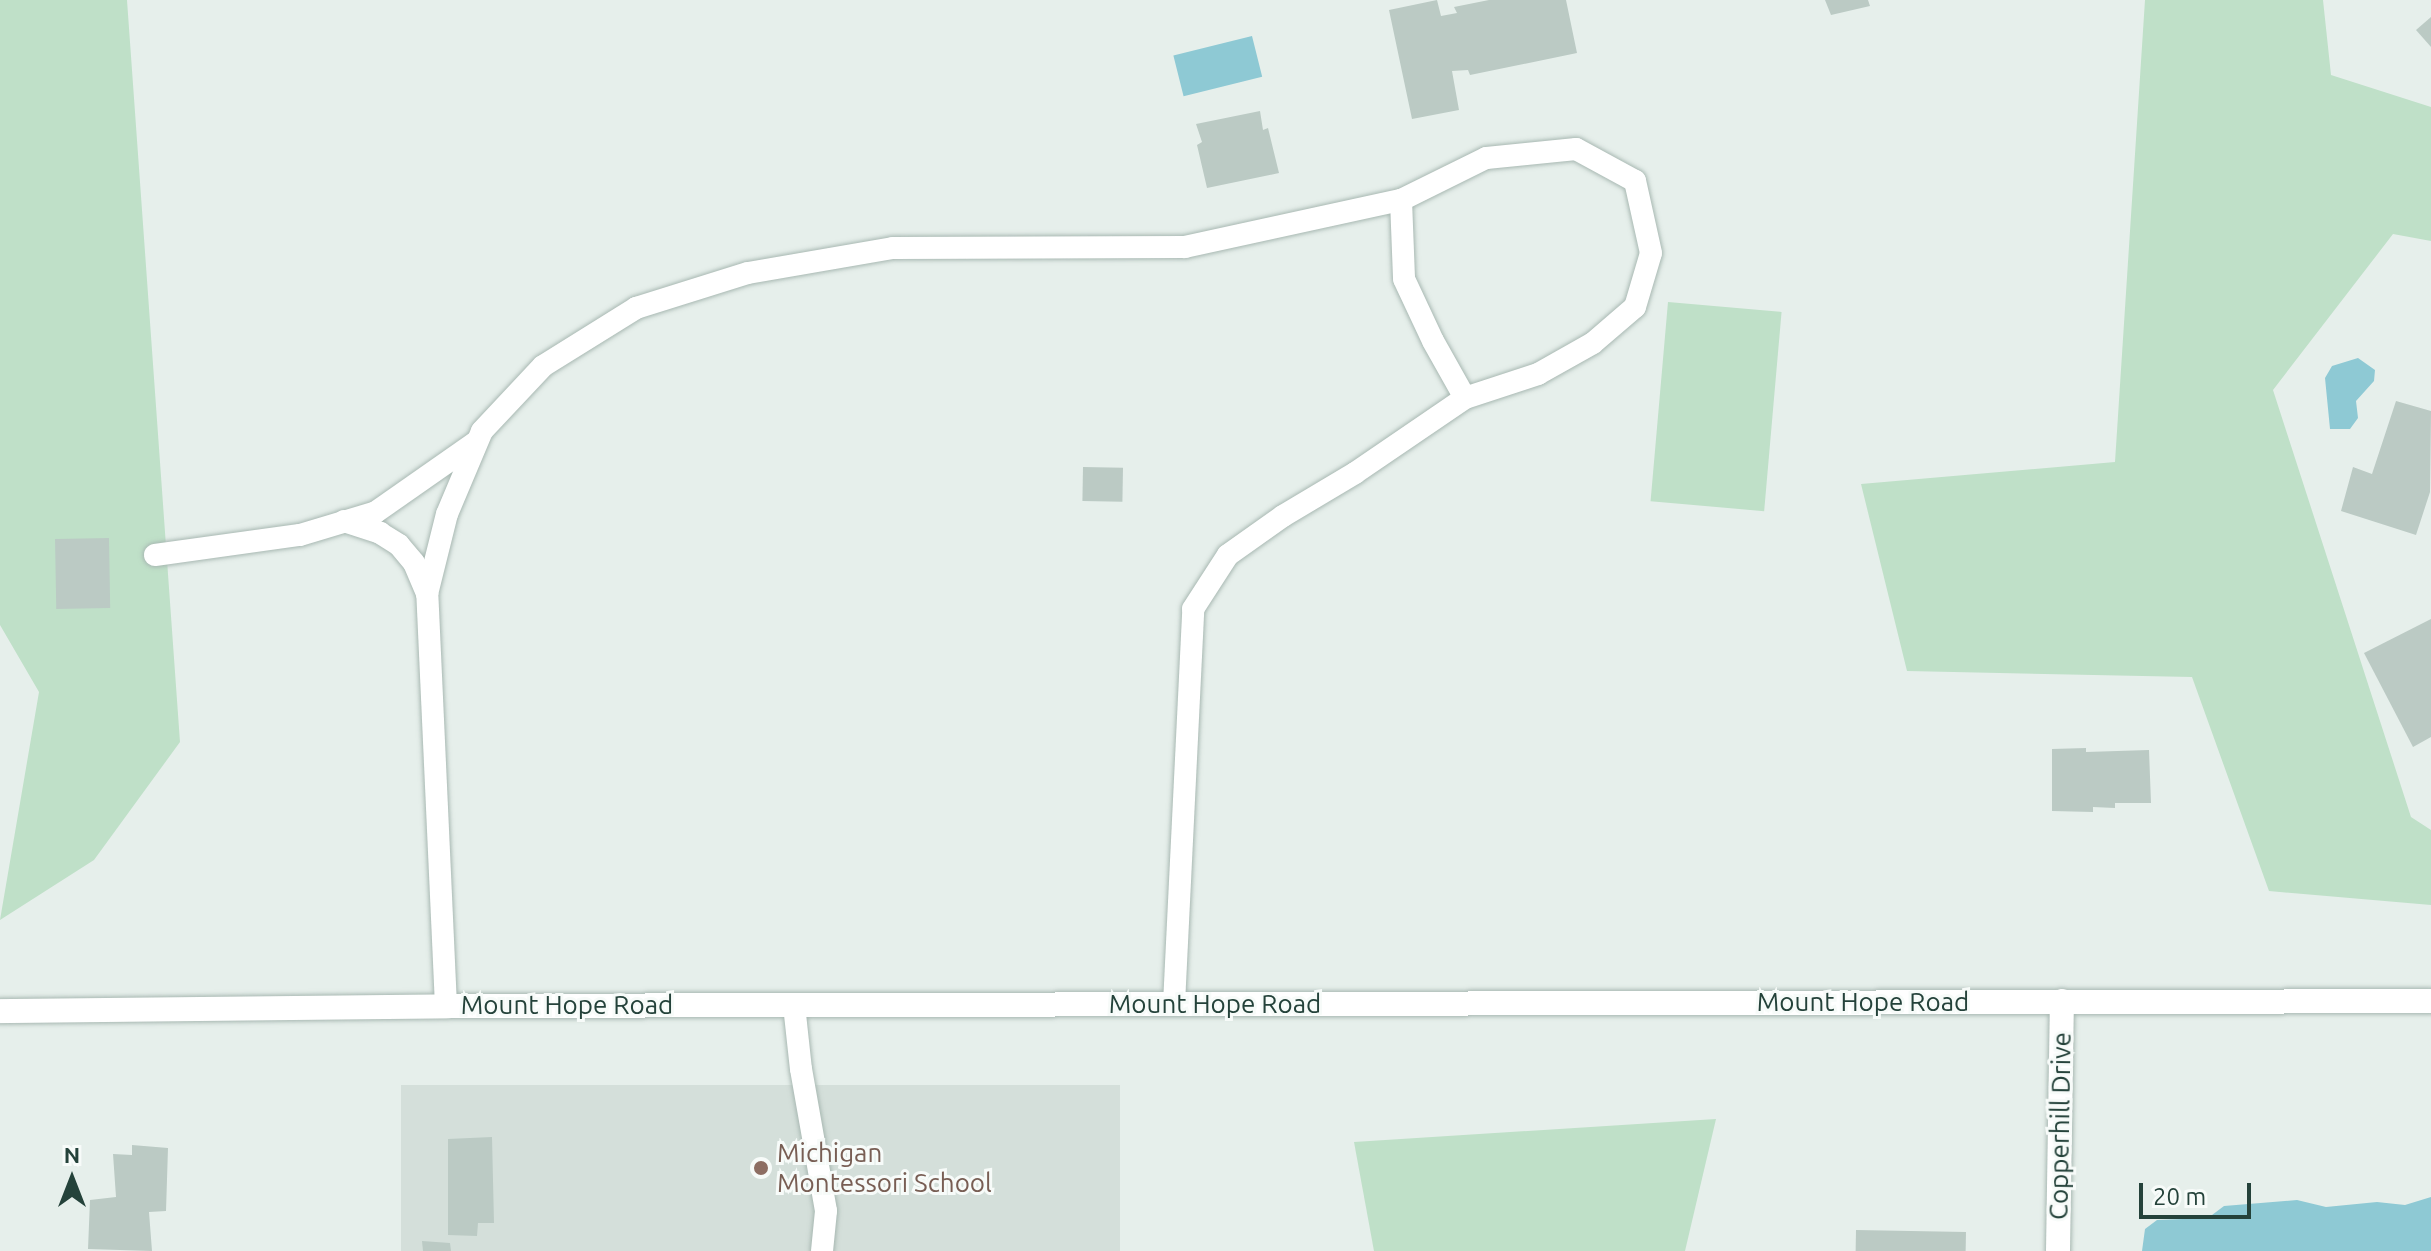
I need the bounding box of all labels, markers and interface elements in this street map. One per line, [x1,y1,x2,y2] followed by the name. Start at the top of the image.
[1757,986,1969,1018] street label: Mount Hope Road
[1109,988,1321,1020] street label: Mount Hope Road
[461,989,673,1021] street label: Mount Hope Road
[2043,1032,2077,1220] street label: Copperhill Drive
[777,1137,992,1198] place label: Michigan Montessori School
[32,1139,112,1219] north arrow
[64,1142,80,1167] text: N
[752,1159,770,1177] marker: Michigan Montessori School
[2143,1167,2255,1217] scale bar
[2153,1183,2206,1210] text: 20 m

